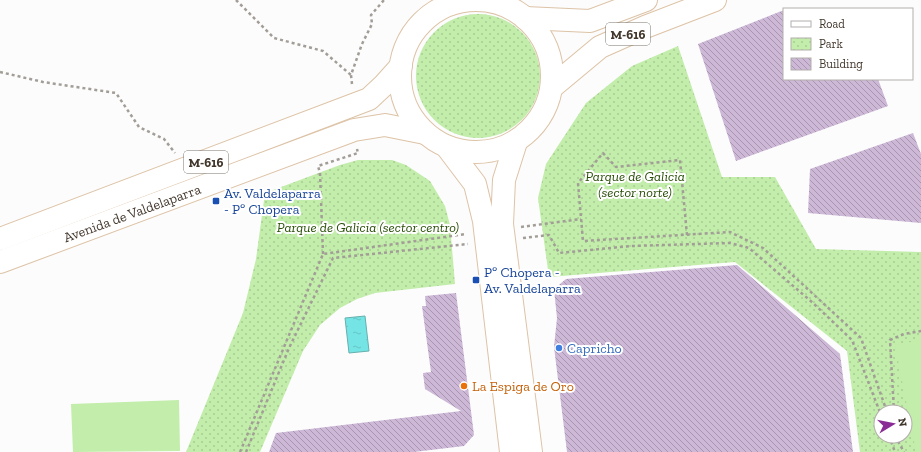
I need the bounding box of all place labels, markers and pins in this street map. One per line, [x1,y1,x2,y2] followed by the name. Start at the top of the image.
[224,185,321,218] place label: Av. Valdelaparra - Pº Chopera
[211,196,221,206] marker: Av. Valdelaparra - Pº Chopera
[484,264,581,297] place label: Pº Chopera - Av. Valdelaparra
[471,275,481,285] marker: Pº Chopera - Av. Valdelaparra
[567,340,622,357] place label: Capricho
[554,343,564,353] marker: Capricho
[472,378,574,395] place label: La Espiga de Oro
[459,381,469,391] marker: La Espiga de Oro

